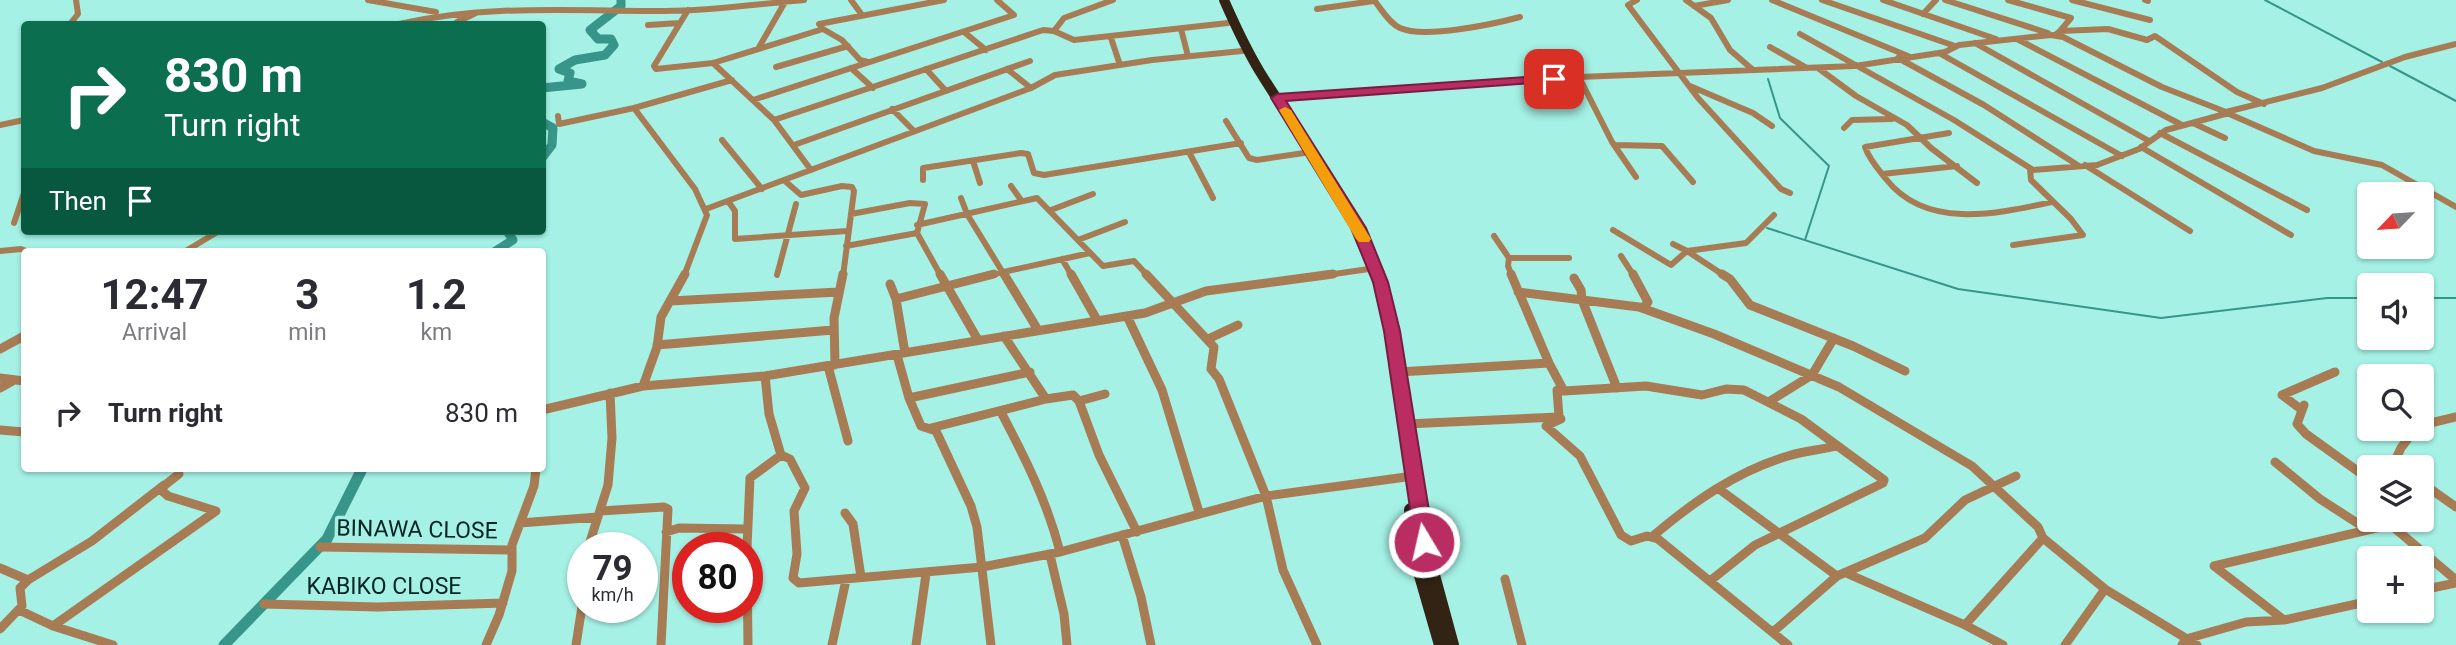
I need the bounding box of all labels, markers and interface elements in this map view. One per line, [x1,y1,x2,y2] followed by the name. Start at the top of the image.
[164,47,303,104] text: 830 m
[49,49,140,140] icon: right
[1524,49,1584,109] pin
[1535,60,1573,98] icon: arrive
[164,106,300,144] text: Turn right
[121,182,159,220] icon: arrive
[2357,182,2434,259] north arrow
[2357,182,2434,623] map controls
[49,186,107,216] text: Then
[100,270,209,319] text: 12:47
[295,270,319,319] text: 3
[406,270,466,319] text: 1.2
[2357,273,2434,350] button: sound
[122,319,187,346] text: Arrival
[288,319,327,346] text: min
[420,319,452,346] text: km
[2357,364,2434,441] button: search
[49,394,87,432] icon: right
[108,398,223,428] text: Turn right
[445,398,518,428] text: 830 m
[2357,455,2434,532] button: layers
[1387,505,1461,579] position arrow
[336,515,498,544] street label: BINAWA CLOSE
[672,532,763,623] speed limit sign: 80
[2357,546,2434,623] button: +
[592,548,633,589] text: 79
[307,573,461,600] street label: KABIKO CLOSE
[591,584,634,605] text: km/h

